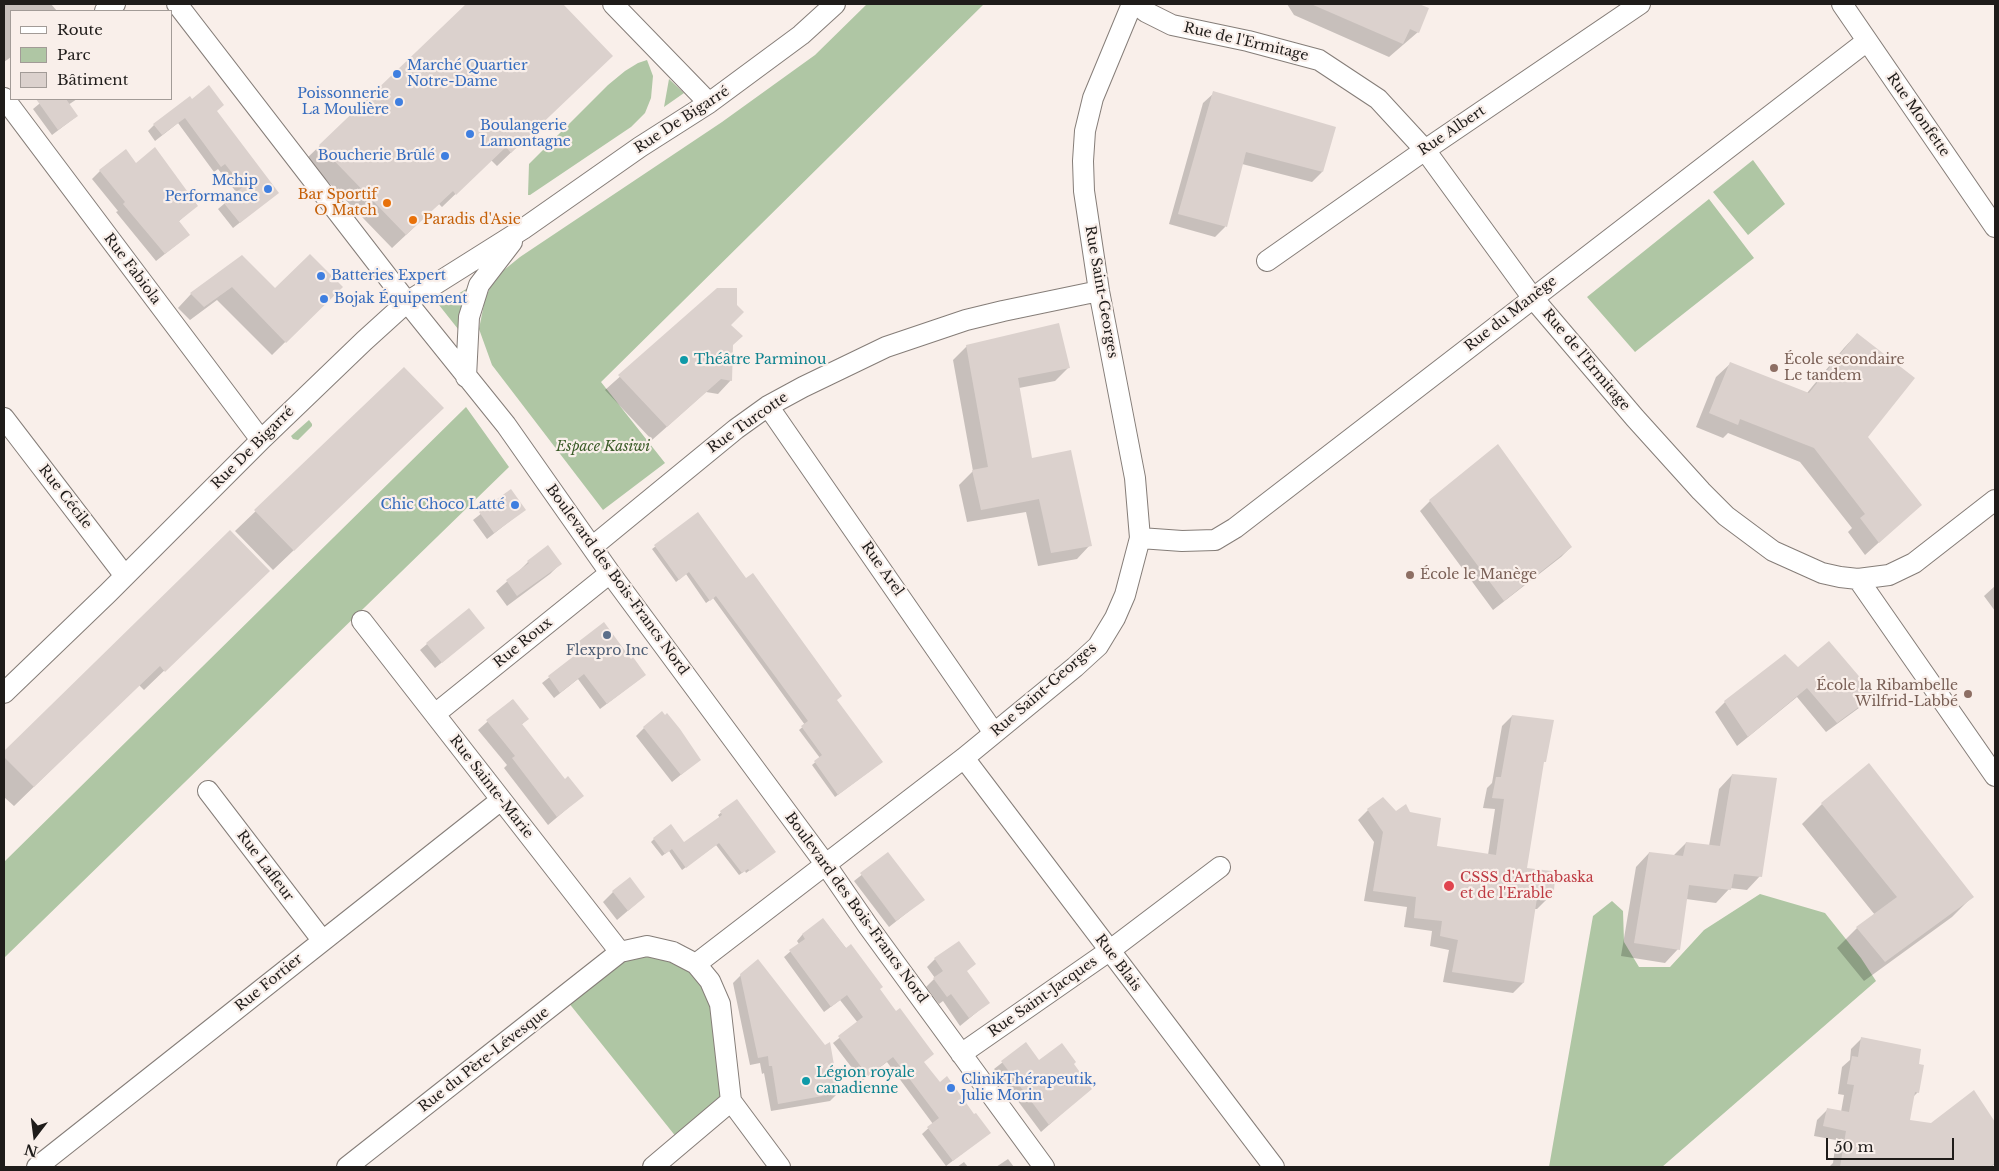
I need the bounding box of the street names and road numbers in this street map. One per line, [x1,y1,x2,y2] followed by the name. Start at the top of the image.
[1182,19,1310,65] street label: Rue de l'Ermitage
[1883,70,1953,160] street label: Rue Monfette
[631,83,733,157] street label: Rue De Bigarré
[1415,103,1489,159] street label: Rue Albert
[1081,224,1121,360] street label: Rue Saint-Georges
[100,230,164,308] street label: Rue Fabiola
[1462,273,1560,355] street label: Rue du Manège
[1539,306,1633,414] street label: Rue de l'Ermitage
[705,389,791,457] street label: Rue Turcotte
[208,403,298,493] street label: Rue De Bigarré
[35,462,95,532] street label: Rue Cécile
[542,481,692,679] street label: Boulevard des Bois-Francs Nord
[857,539,907,599] street label: Rue Arel
[490,614,556,672] street label: Rue Roux
[988,640,1100,740] street label: Rue Saint-Georges
[446,732,536,842] street label: Rue Sainte-Marie
[781,809,931,1007] street label: Boulevard des Bois-Francs Nord
[233,827,297,905] street label: Rue Lafleur
[1091,931,1145,995] street label: Rue Blais
[232,951,306,1015] street label: Rue Fortier
[985,953,1101,1041] street label: Rue Saint-Jacques
[416,1004,552,1116] street label: Rue du Père-Lévesque

